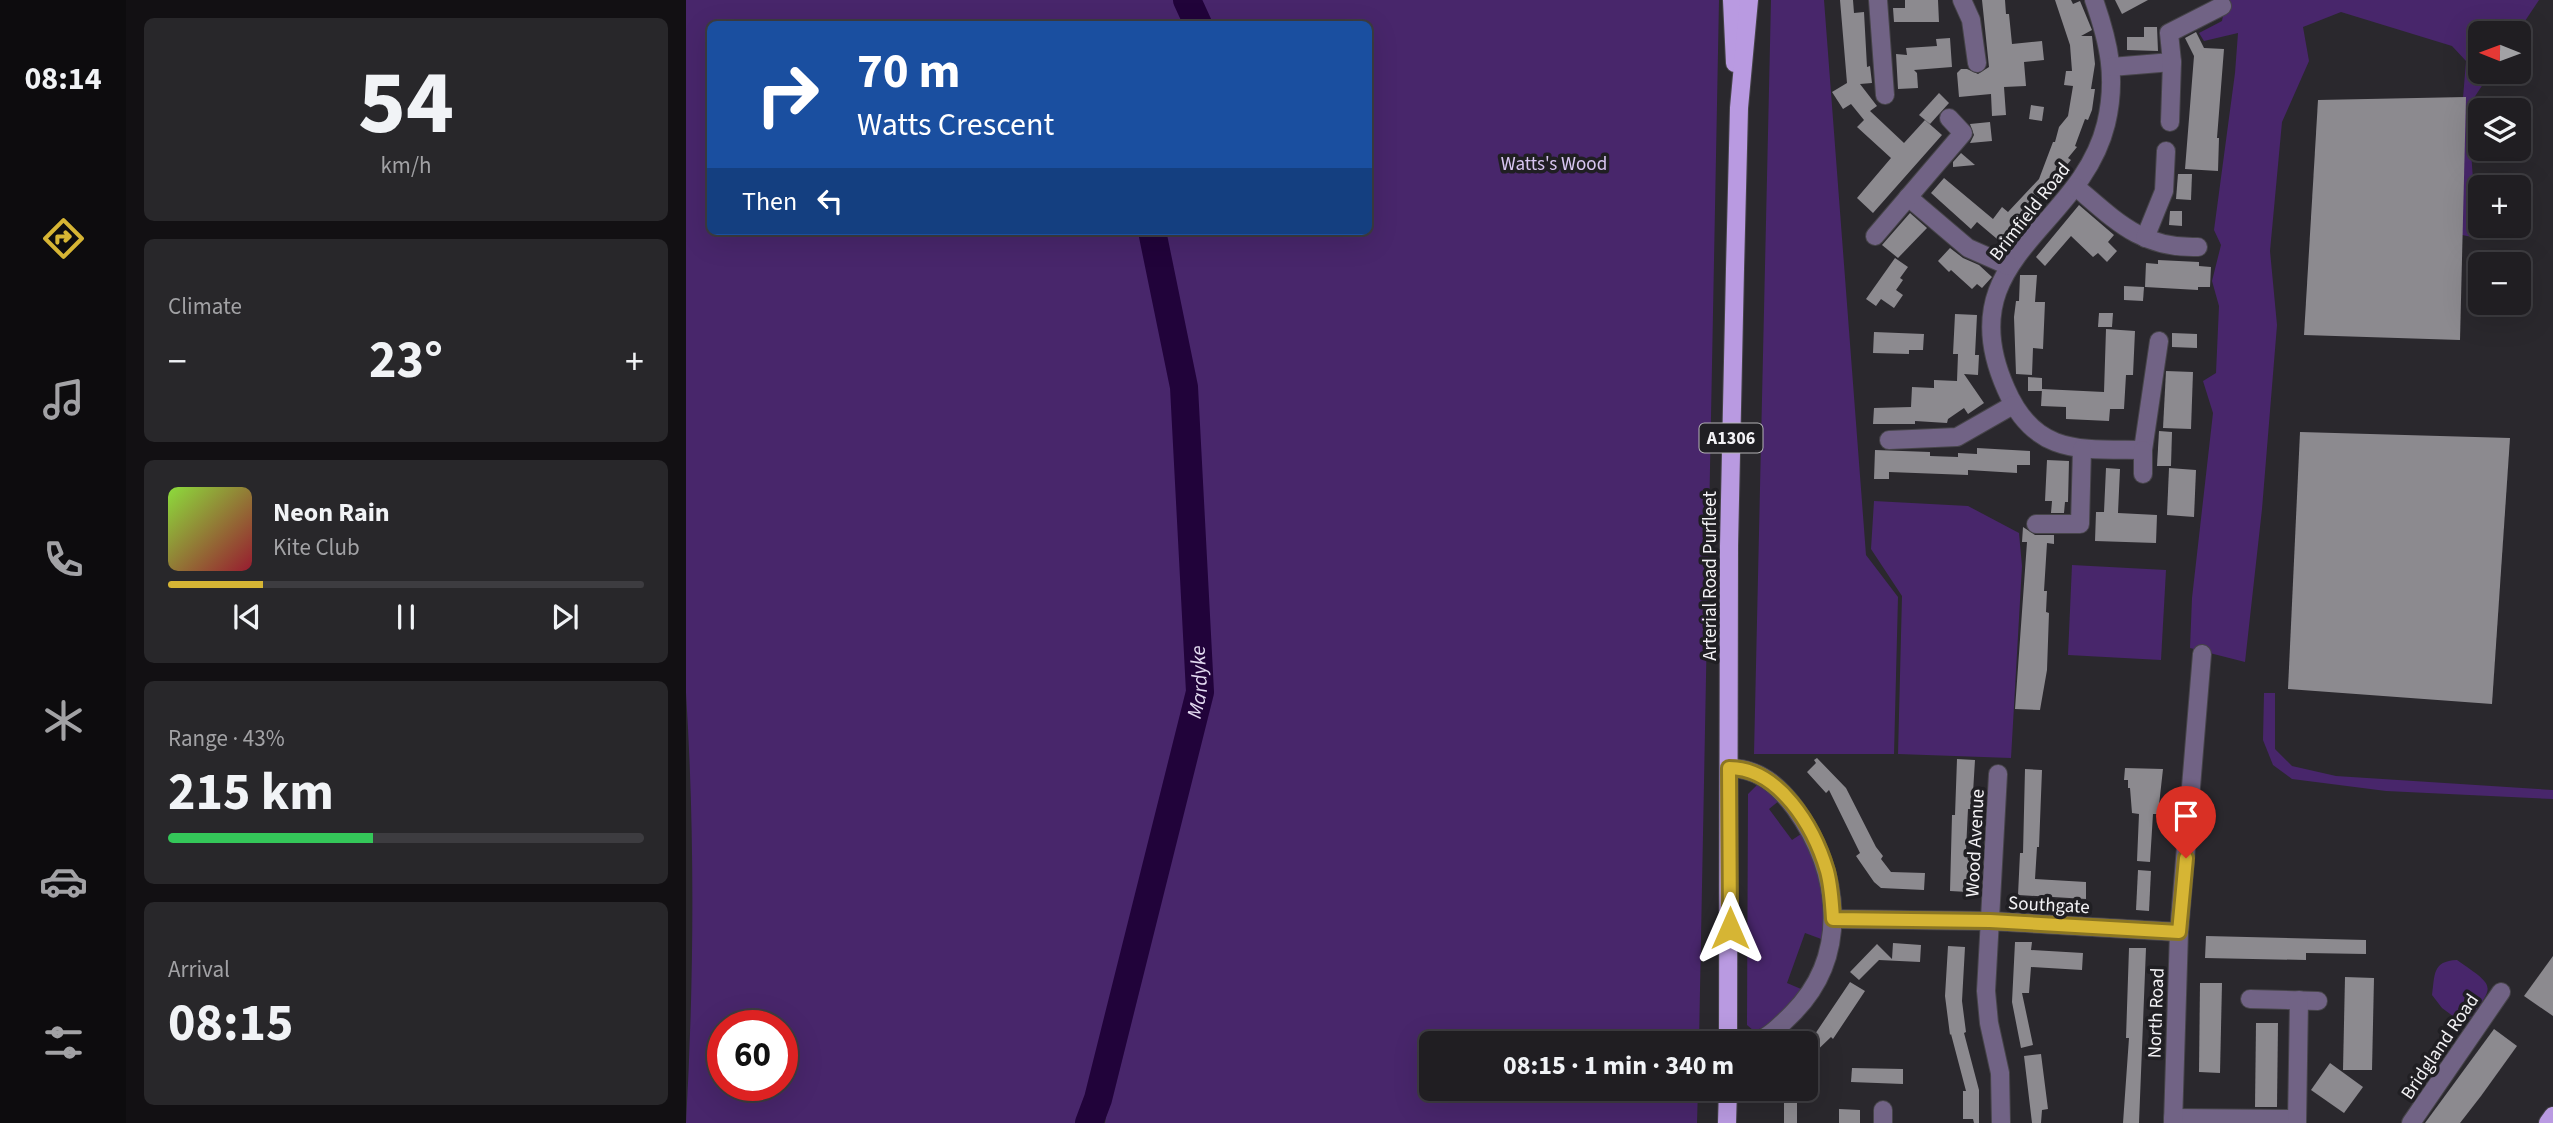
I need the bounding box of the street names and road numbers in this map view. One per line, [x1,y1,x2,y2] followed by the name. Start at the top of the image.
[1983,157,2077,267] street label: Brimfield Road
[1700,424,1762,452] road number: A1306
[1697,491,1724,661] street label: Arterial Road Purfleet
[1959,788,1992,898] street label: Wood Avenue
[2007,890,2090,921] street label: Southgate
[2141,967,2172,1059] street label: North Road
[2395,989,2486,1105] street label: Bridgland Road

